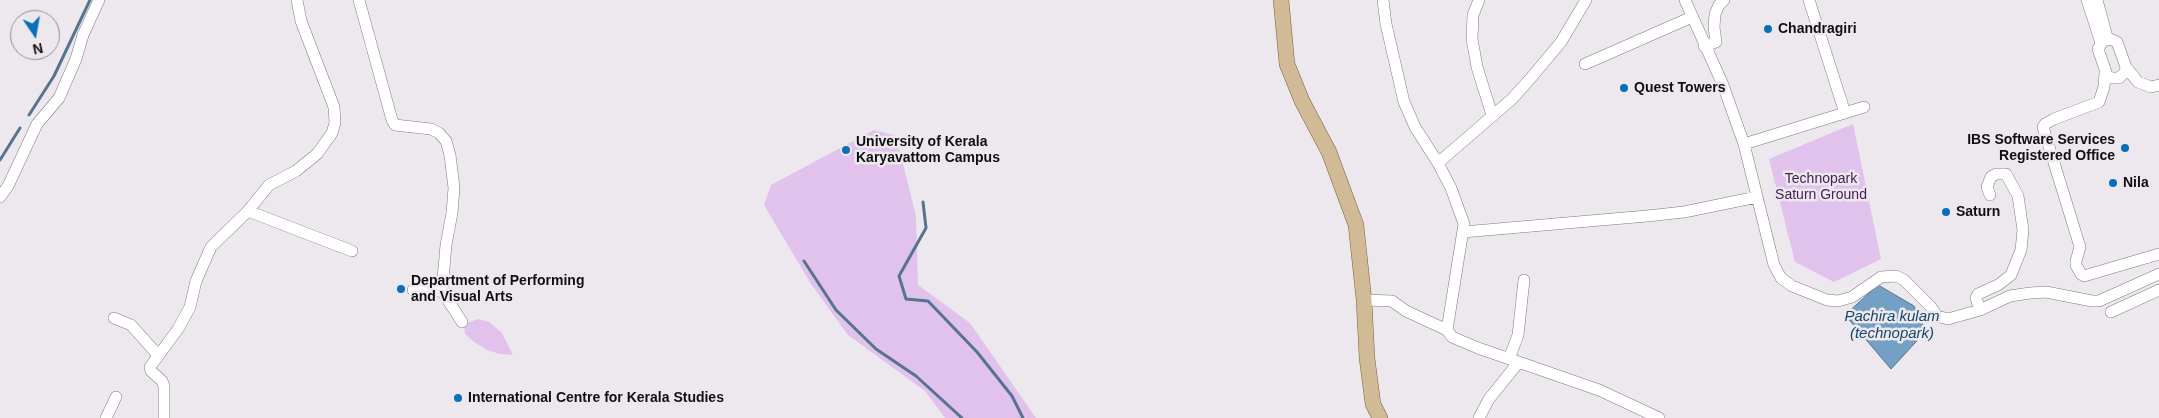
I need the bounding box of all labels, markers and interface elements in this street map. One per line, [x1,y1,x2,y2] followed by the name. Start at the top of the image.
[10,10,60,60] north arrow
[1778,21,1857,37] place label: Chandragiri
[1762,23,1774,35] marker: Chandragiri
[31,40,45,58] text: N
[1634,80,1726,96] place label: Quest Towers
[1618,82,1630,94] marker: Quest Towers
[1967,132,2115,164] place label: IBS Software Services Registered Office
[856,134,1000,166] place label: University of Kerala Karyavattom Campus
[2119,142,2131,154] marker: IBS Software Services Registered Office
[840,144,852,156] marker: University of Kerala Karyavattom Campus
[1775,171,1867,203] park label: Technopark Saturn Ground
[2123,175,2149,191] place label: Nila
[2107,177,2119,189] marker: Nila
[1956,204,2000,220] place label: Saturn
[1940,206,1952,218] marker: Saturn
[411,273,584,306] place label: Department of Performing and Visual Arts
[395,283,407,295] marker: Department of Performing and Visual Arts
[1844,308,1940,343] water label: Pachira kulam (technopark)
[468,390,724,406] place label: International Centre for Kerala Studies
[452,392,464,404] marker: International Centre for Kerala Studies

